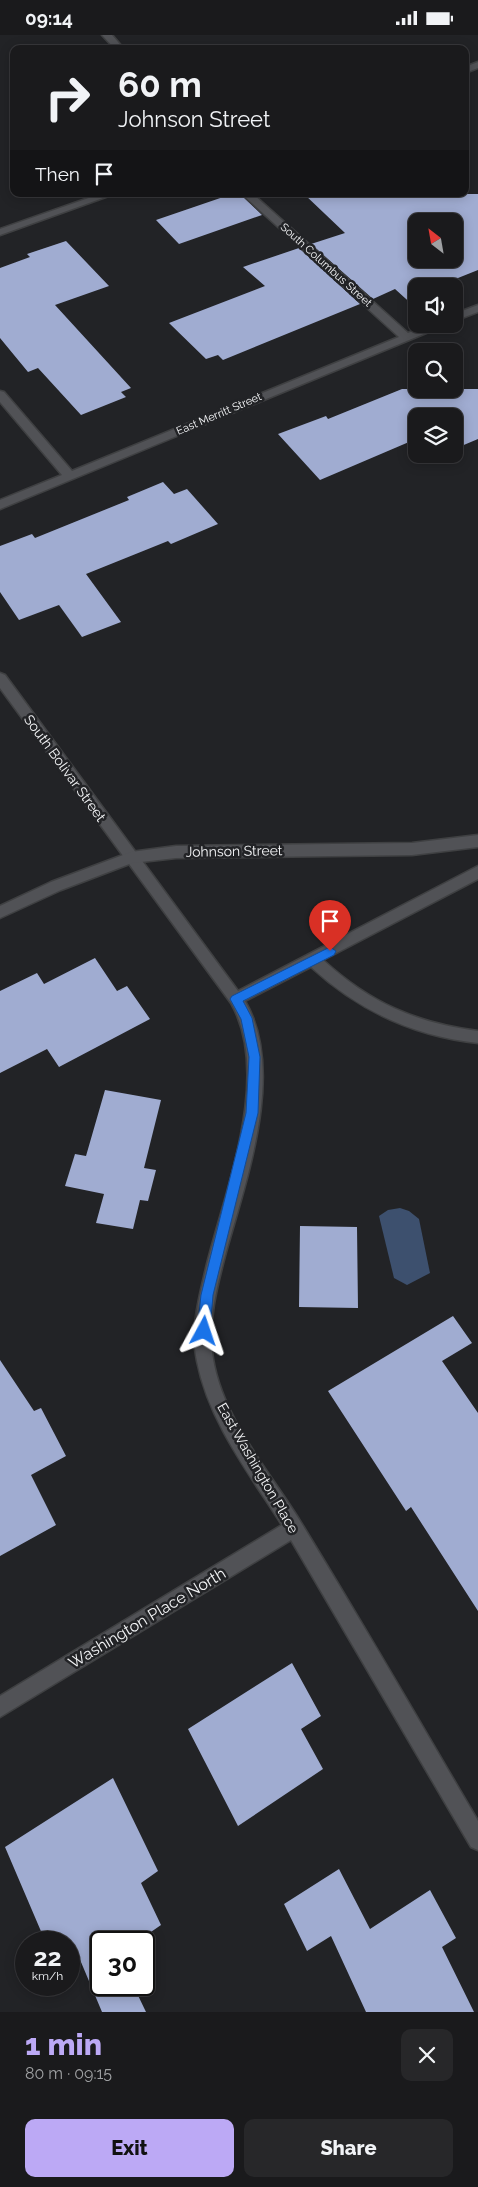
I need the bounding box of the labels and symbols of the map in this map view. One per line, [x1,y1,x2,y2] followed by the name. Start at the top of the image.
[408,213,462,267] north arrow
[278,221,375,310] street label: South Columbus Street
[174,390,264,438] street label: East Merritt Street
[21,712,109,825] street label: South Bolivar Street
[185,842,283,860] street label: Johnson Street
[309,900,351,951] pin
[177,1304,229,1356] position arrow
[214,1400,302,1536] street label: East Washington Place
[65,1564,229,1672] street label: Washington Place North
[90,1931,155,1996] speed limit sign: 30

